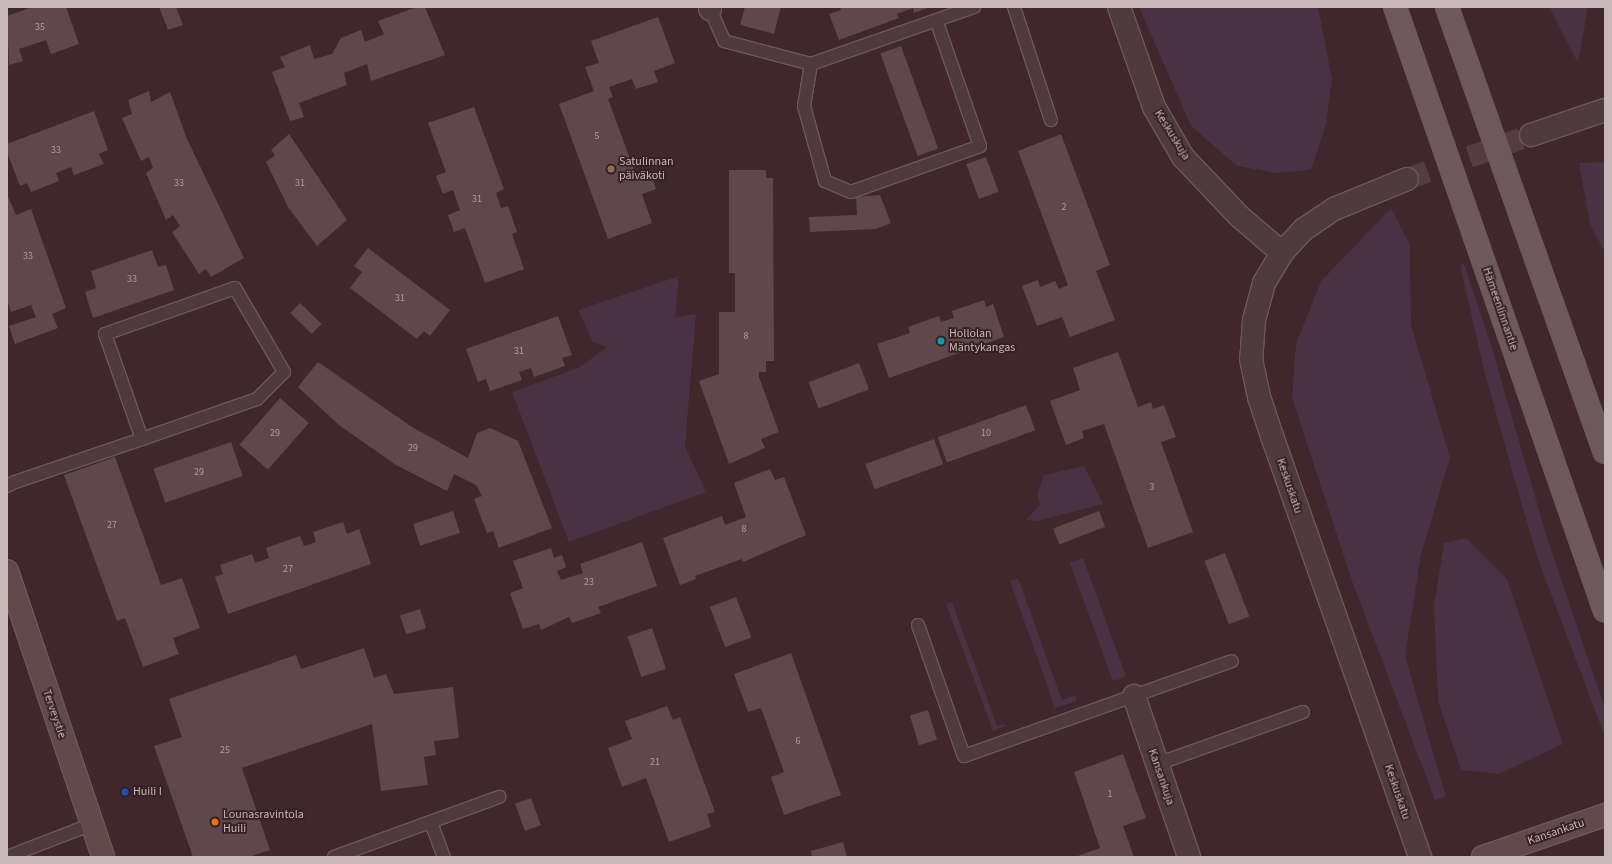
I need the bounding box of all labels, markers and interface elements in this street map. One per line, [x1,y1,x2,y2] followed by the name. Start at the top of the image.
[35,22,45,34] house number: 35
[1151,107,1193,163] street label: Keskuskuja
[595,131,599,143] house number: 5
[51,145,61,157] house number: 33
[619,155,674,183] place label: Satulinnan päiväkoti
[606,164,616,174] marker: Satulinnan päiväkoti
[174,178,184,190] house number: 33
[295,178,305,190] house number: 31
[472,194,482,206] house number: 31
[1062,202,1066,214] house number: 2
[23,251,33,263] house number: 33
[1479,266,1521,352] street label: Hämeenlinnantie
[127,274,137,286] house number: 33
[395,293,405,305] house number: 31
[949,327,1015,355] place label: Hollolan Mäntykangas
[744,331,748,343] house number: 8
[936,336,946,346] marker: Hollolan Mäntykangas
[514,346,524,358] house number: 31
[270,428,280,440] house number: 29
[981,428,991,440] house number: 10
[408,443,418,455] house number: 29
[1273,456,1305,516] street label: Keskuskatu
[194,467,204,479] house number: 29
[1150,482,1154,494] house number: 3
[107,520,117,532] house number: 27
[742,524,746,536] house number: 8
[283,564,293,576] house number: 27
[584,577,594,589] house number: 23
[39,688,69,740] street label: Terveystie
[796,736,800,748] house number: 6
[220,745,230,757] house number: 25
[1145,747,1177,807] street label: Kansankuja
[650,757,660,769] house number: 21
[1381,762,1413,822] street label: Keskuskatu
[133,785,162,799] place label: Huili I
[120,787,130,797] marker: Huili I
[1108,789,1112,801] house number: 1
[223,808,304,836] place label: Lounasravintola Huili
[1526,816,1586,848] street label: Kansankatu
[210,817,220,827] marker: Lounasravintola Huili

